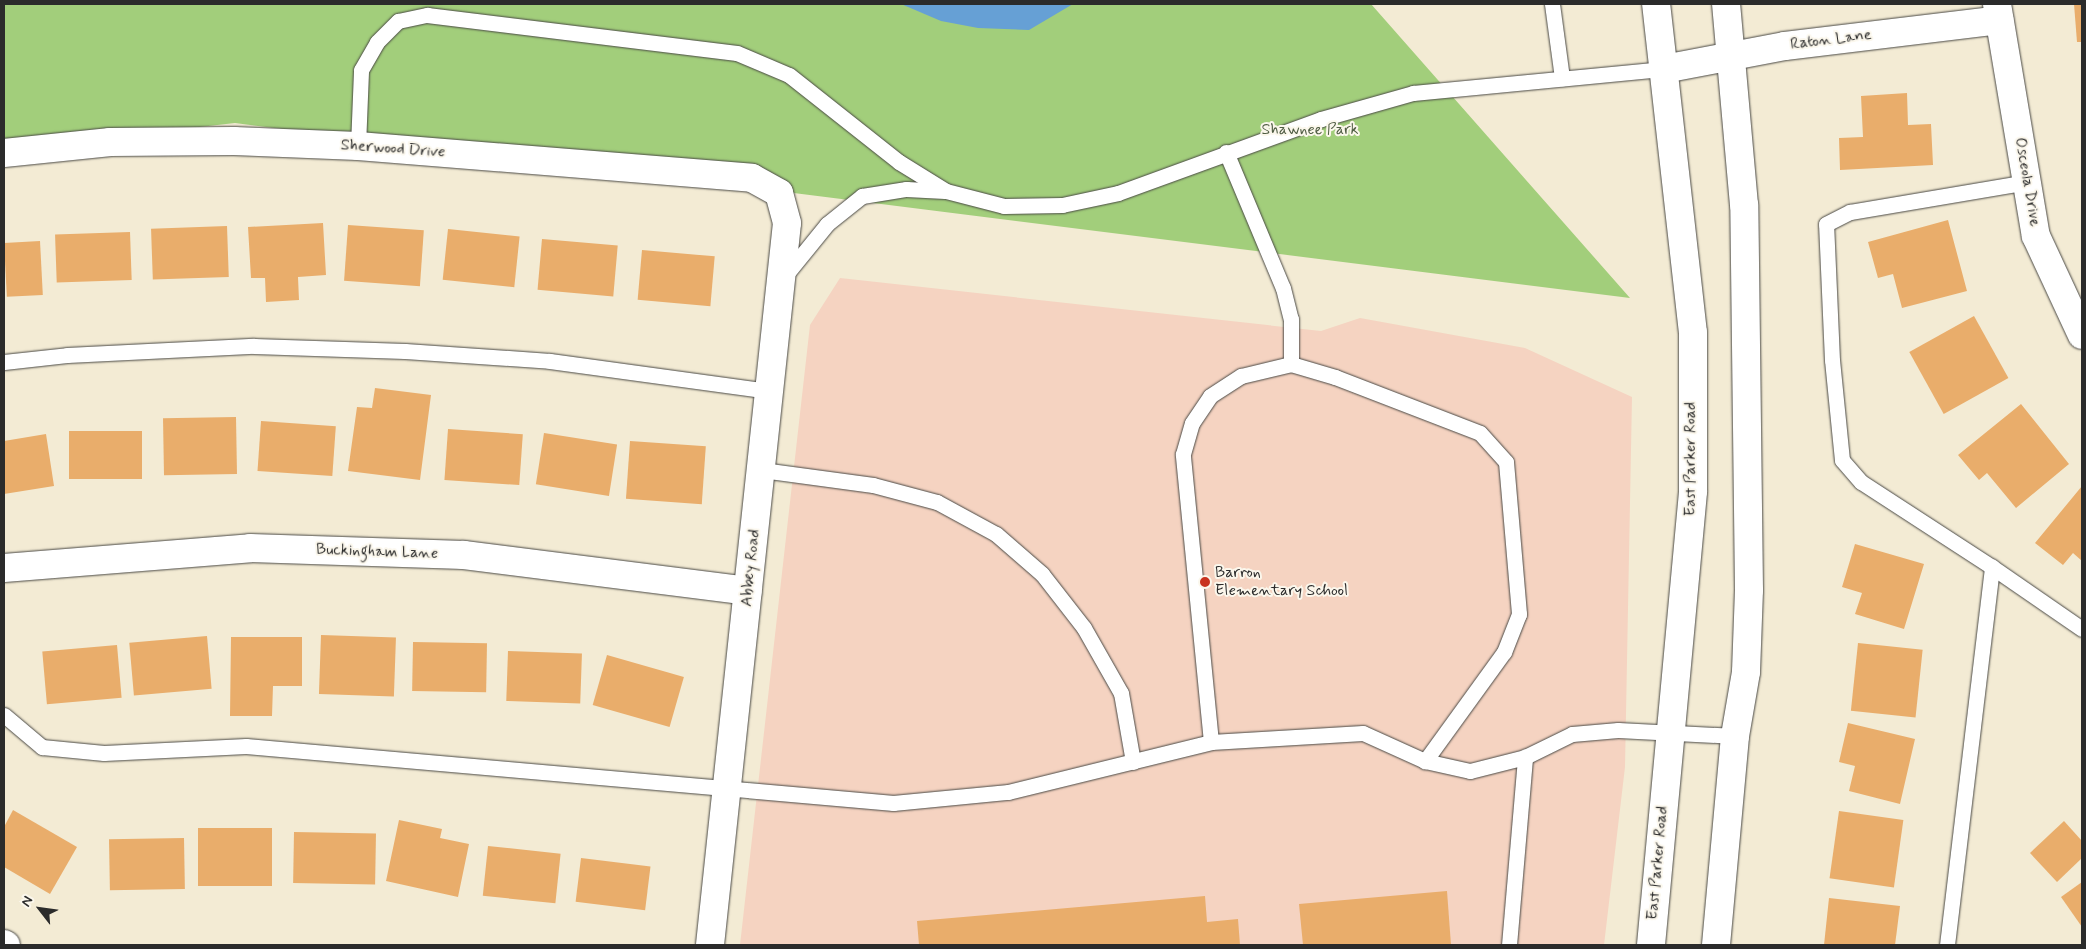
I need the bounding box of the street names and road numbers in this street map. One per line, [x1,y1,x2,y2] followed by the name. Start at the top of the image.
[1790,26,1872,54] street label: Raton Lane
[341,136,445,162] street label: Sherwood Drive
[2010,136,2044,228] street label: Osceola Drive
[1681,402,1701,516] street label: East Parker Road
[737,528,765,608] street label: Abbey Road
[317,540,437,564] street label: Buckingham Lane
[1643,805,1673,921] street label: East Parker Road

